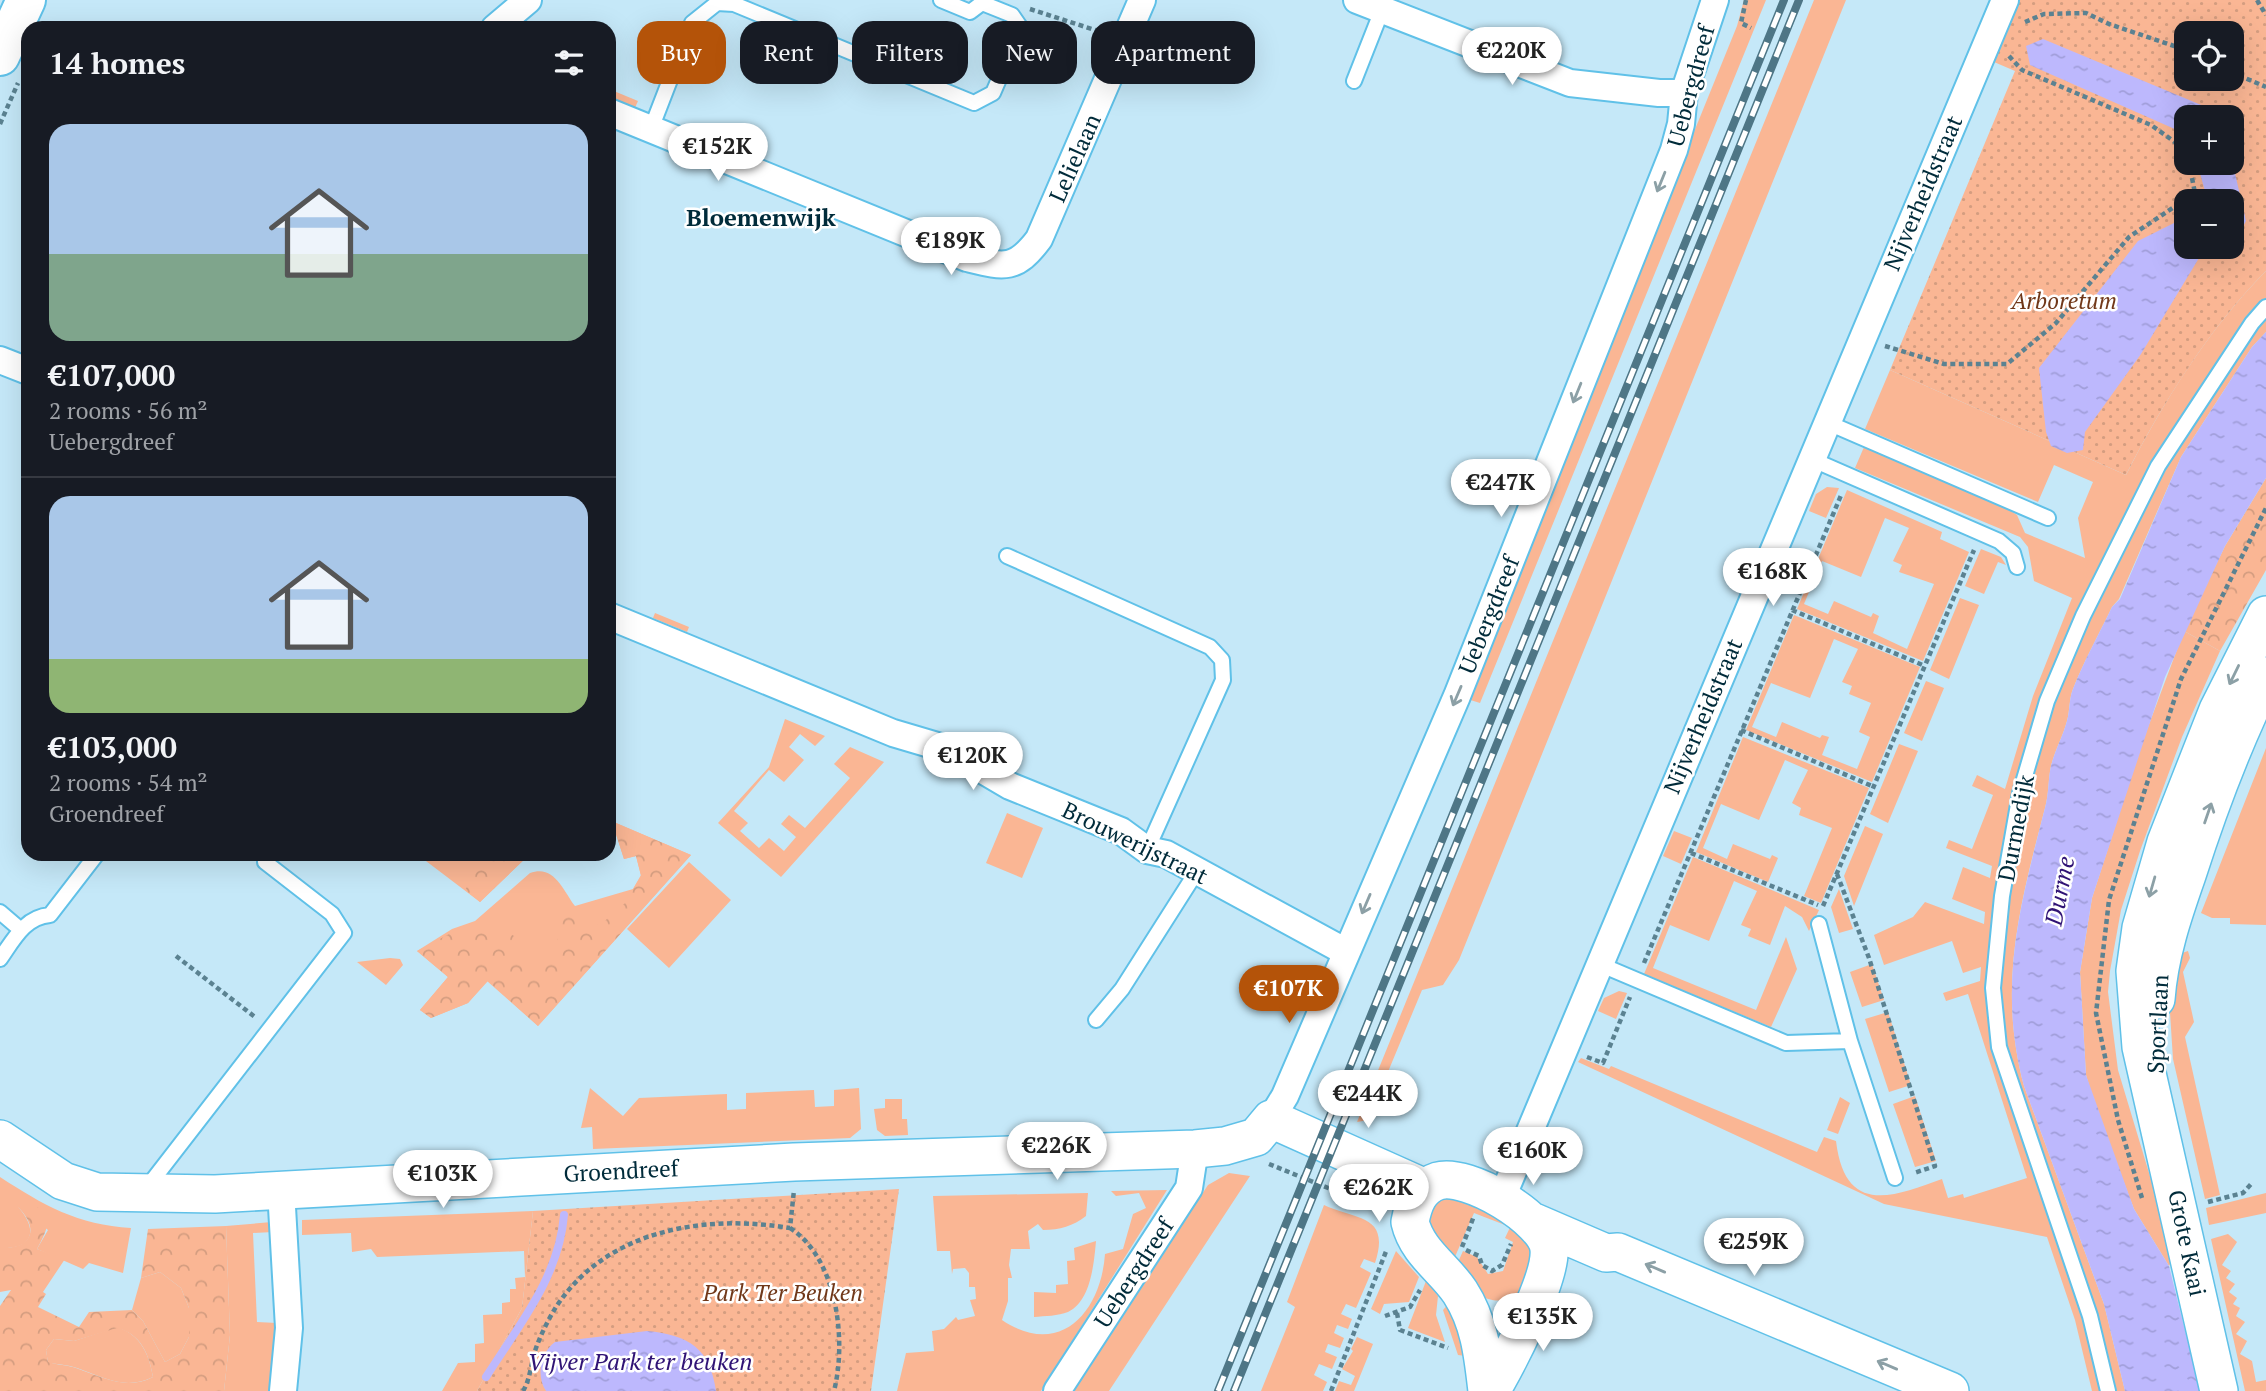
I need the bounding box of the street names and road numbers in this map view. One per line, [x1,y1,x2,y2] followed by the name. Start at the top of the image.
[1659,20,1722,150] street label: Uebergdreef
[1041,109,1108,207] street label: Lelielaan
[1876,110,1969,275] street label: Nijverheidstraat
[1451,549,1527,678] street label: Uebergdreef
[1656,633,1749,798] street label: Nijverheidstraat
[1990,772,2041,884] street label: Durmedijk
[1057,794,1214,891] street label: Brouwerijstraat
[2139,973,2176,1074] street label: Sportlaan
[563,1152,681,1189] street label: Groendreef
[2161,1187,2214,1299] street label: Grote Kaai
[1087,1210,1182,1333] street label: Uebergdreef

